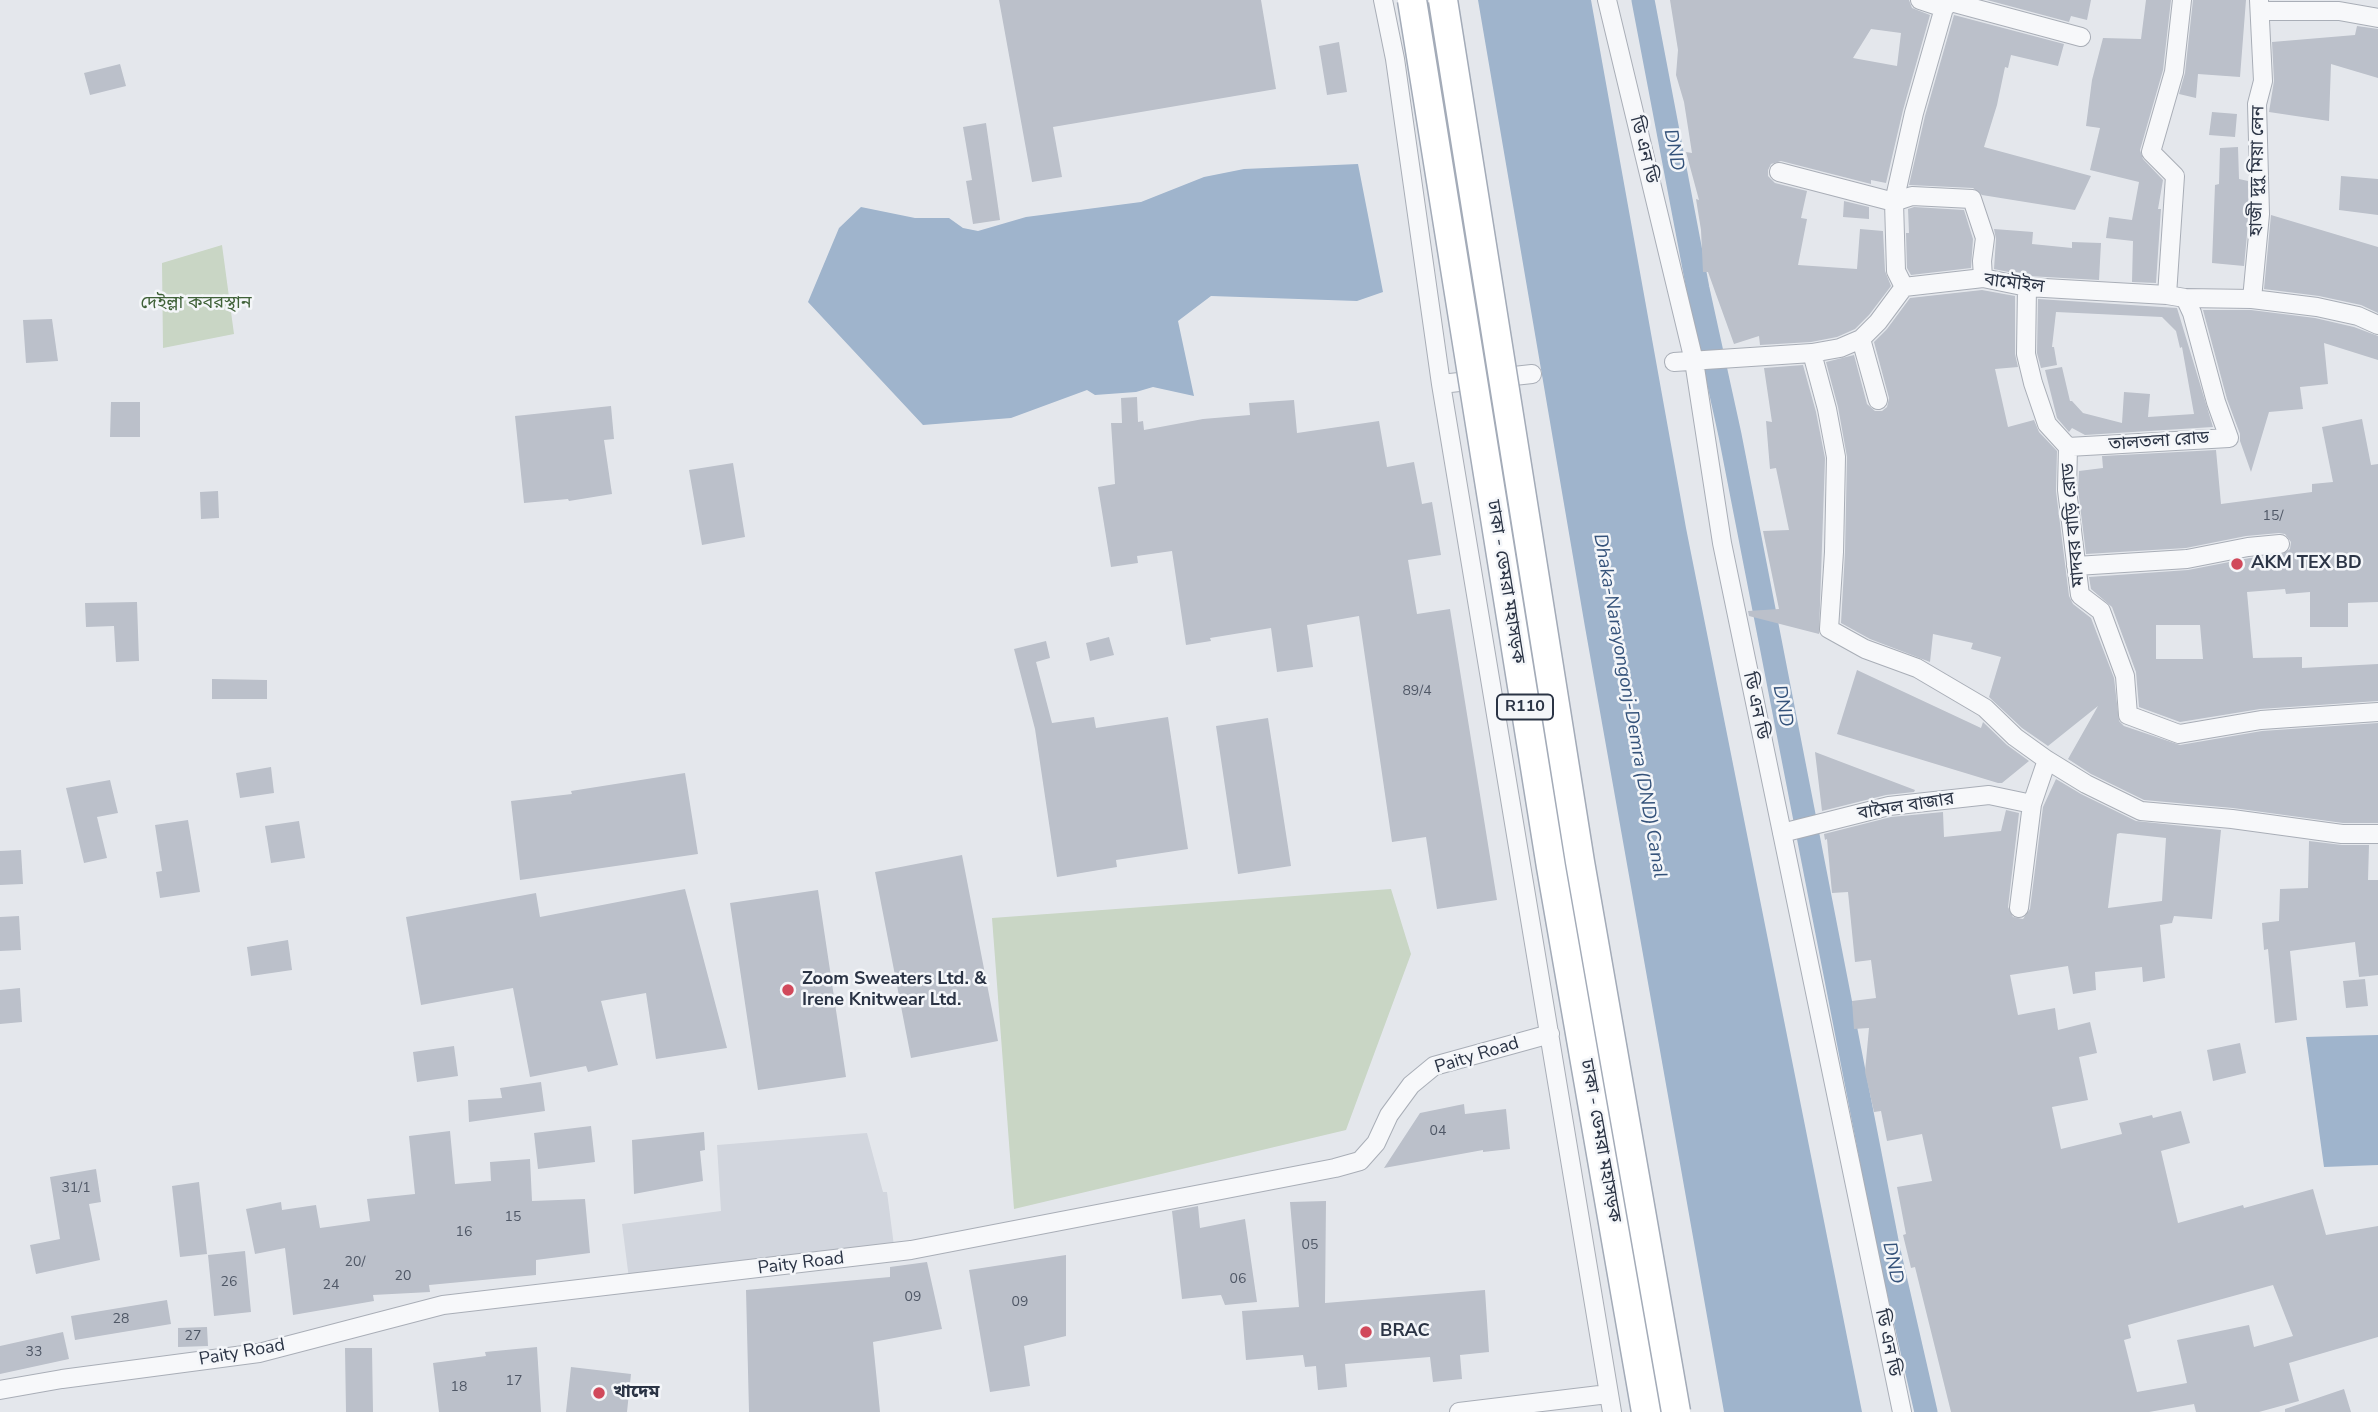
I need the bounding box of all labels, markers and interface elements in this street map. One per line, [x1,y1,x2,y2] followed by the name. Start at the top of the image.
[2246,105,2270,237] street label: হাজী দুদু মিয়া লেন
[1624,114,1662,186] street label: ডি এন ডি
[1658,127,1688,173] water label: DND
[1983,270,2045,298] street label: বামৌইল
[140,293,252,315] park label: দেইল্লা কবরস্থান
[2108,428,2210,456] street label: তালতলা রোড
[2058,462,2090,588] street label: মাদবর বাড়ি রোড
[1481,499,1529,665] street label: ঢাকা - ডেমরা মহাসড়ক
[2263,509,2283,525] house number: 15/
[1587,532,1671,880] water label: Dhaka-Narayongonj-Demra (DND) Canal
[2251,553,2362,575] place label: AKM TEX BD
[2229,556,2245,572] marker: AKM TEX BD
[1737,670,1773,742] street label: ডি এন ডি
[1767,683,1797,729] water label: DND
[1402,684,1432,700] house number: 89/4
[1497,694,1553,720] road number: R110
[1856,789,1956,825] street label: বামৈল বাজার
[802,969,987,1012] place label: Zoom Sweaters Ltd. & Irene Knitwear Ltd.
[780,982,796,998] marker: Zoom Sweaters Ltd. & Irene Knitwear Ltd.
[1432,1033,1522,1079] street label: Paity Road
[1575,1058,1625,1224] street label: ঢাকা - ডেমরা মহাসড়ক
[1430,1124,1446,1140] house number: 04
[61,1181,91,1197] house number: 31/1
[505,1210,521,1226] house number: 15
[456,1225,472,1241] house number: 16
[1302,1238,1318,1254] house number: 05
[1876,1240,1908,1286] water label: DND
[757,1248,845,1280] street label: Paity Road
[345,1255,365,1271] house number: 20/
[395,1269,411,1285] house number: 20
[1230,1272,1246,1288] house number: 06
[221,1275,237,1291] house number: 26
[323,1278,339,1294] house number: 24
[905,1290,921,1306] house number: 09
[1012,1295,1028,1311] house number: 09
[1869,1307,1905,1379] street label: ডি এন ডি
[113,1312,129,1328] house number: 28
[1380,1321,1430,1343] place label: BRAC
[1358,1324,1374,1340] marker: BRAC
[185,1329,201,1345] house number: 27
[197,1335,287,1371] street label: Paity Road
[26,1345,42,1361] house number: 33
[506,1374,522,1390] house number: 17
[451,1380,467,1396] house number: 18
[613,1382,660,1404] place label: খাদেম
[591,1385,607,1401] marker: খাদেম

